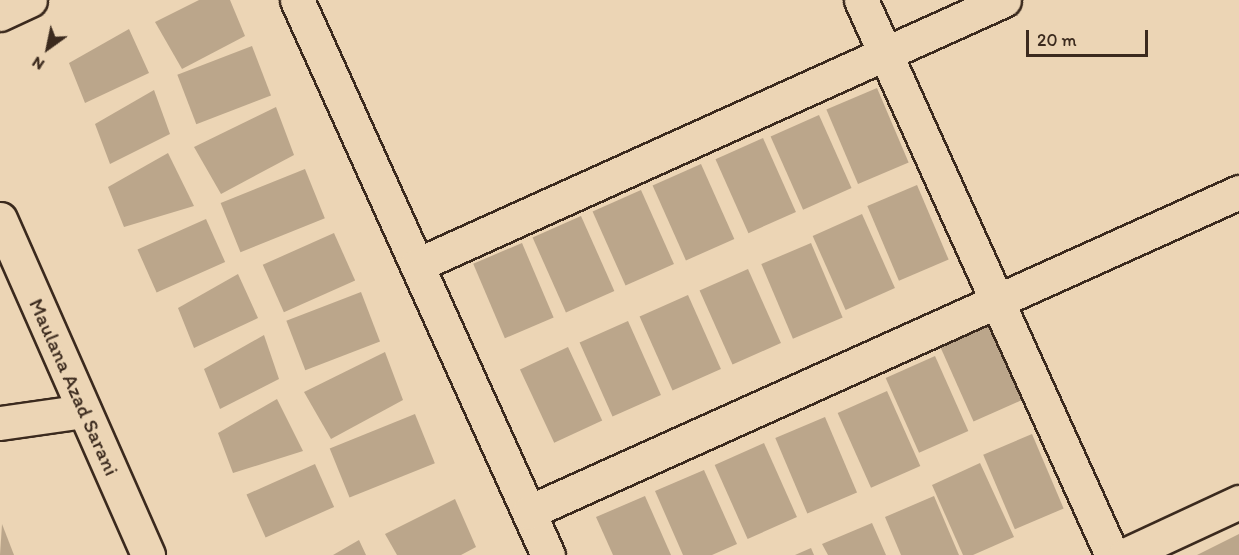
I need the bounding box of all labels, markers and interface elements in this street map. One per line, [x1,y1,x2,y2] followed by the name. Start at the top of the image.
[18,18,78,78] north arrow
[1029,18,1150,56] scale bar
[1037,29,1077,51] text: 20 m
[28,53,48,74] text: N
[24,295,124,479] street label: Maulana Azad Sarani

